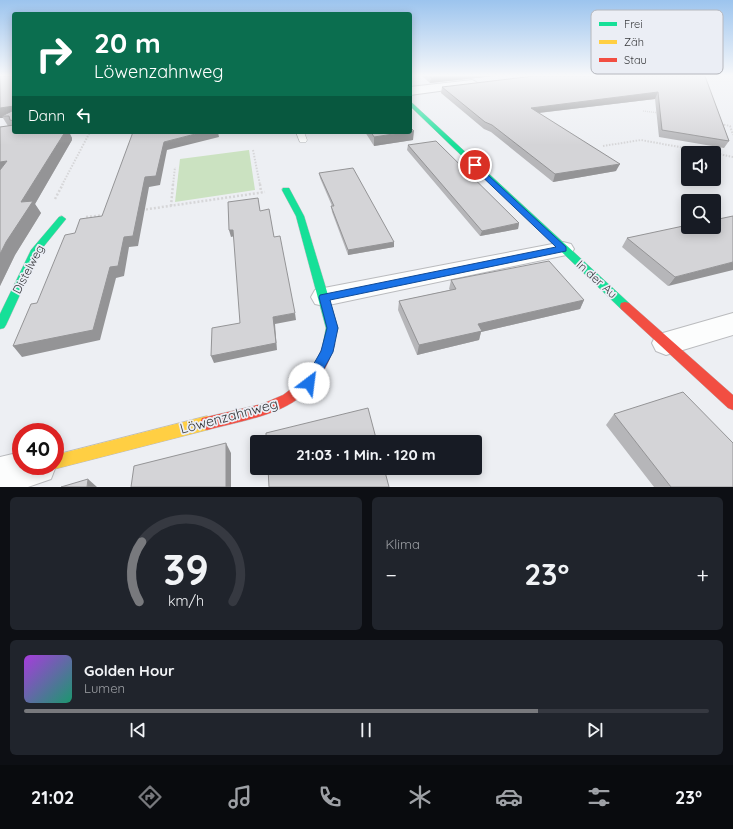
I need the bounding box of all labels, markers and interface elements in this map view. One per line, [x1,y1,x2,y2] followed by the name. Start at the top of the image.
[591,10,723,74] legend
[624,17,643,31] text: Frei
[94,25,161,60] text: 20 m
[28,28,80,80] icon: right
[624,35,644,49] text: Zäh
[624,53,647,67] text: Stau
[94,60,224,83] text: Löwenzahnweg
[73,104,95,126] icon: left
[28,106,65,125] text: Dann
[681,146,721,234] map controls
[681,146,721,186] button: sound
[458,148,492,182] pin
[464,154,486,176] icon: arrive
[681,194,721,234] button: search
[9,242,47,296] street label: Distelweg
[574,257,620,301] street label: In der Au
[288,362,330,404] position arrow
[178,394,280,438] street label: Löwenzahnweg
[12,423,64,475] speed limit sign: 40
[296,445,436,464] text: 21:03 · 1 Min. · 120 m
[386,536,420,552] text: Klima
[163,542,209,594] text: 39
[524,555,569,593] text: 23°
[386,561,397,589] text: −
[697,561,709,589] text: +
[168,591,204,609] text: km/h
[84,661,175,680] text: Golden Hour
[84,680,125,696] text: Lumen
[127,719,149,741] icon: previous
[355,719,377,741] icon: pause
[584,719,606,741] icon: next
[136,783,164,811] icon: directions
[226,783,254,811] icon: music
[316,783,344,811] icon: phone
[406,783,434,811] icon: climate
[495,783,523,811] icon: car
[585,783,613,811] icon: filters
[31,786,74,809] text: 21:02
[675,786,702,809] text: 23°

